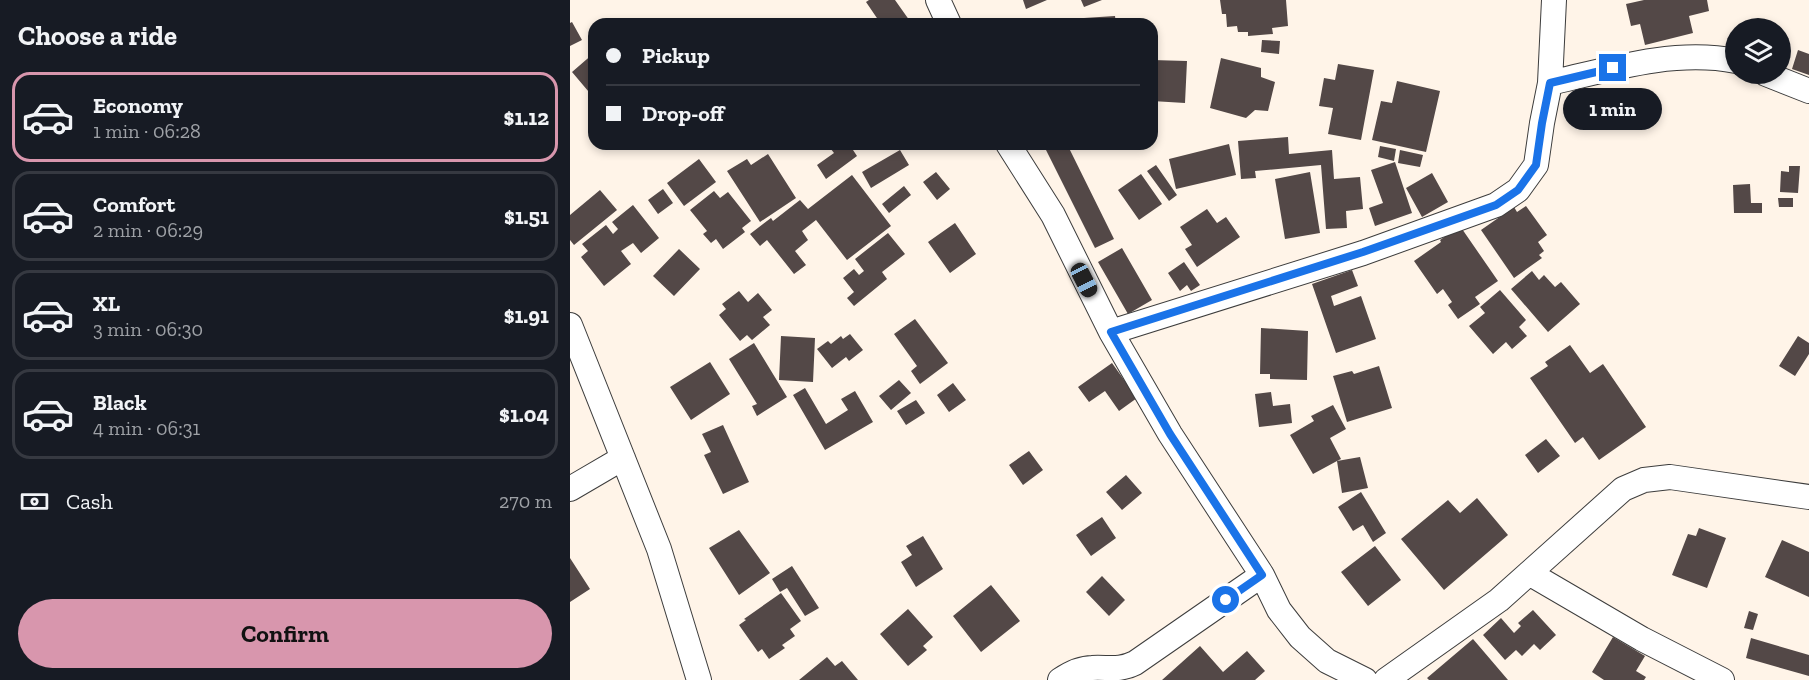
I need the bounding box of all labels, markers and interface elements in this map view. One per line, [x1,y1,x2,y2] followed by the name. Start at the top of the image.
[1725,18,1791,84] map controls
[1725,18,1791,84] button: layers
[18,20,177,52] text: Choose a ride
[642,42,710,69] text: Pickup
[1599,54,1626,81] route end
[1564,89,1662,131] callout: 1 min
[21,90,75,144] icon: car
[93,92,183,119] text: Economy
[1589,97,1636,121] text: 1 min
[642,100,724,127] text: Drop-off
[504,104,549,131] text: $1.12
[93,119,201,143] text: 1 min · 06:28
[21,189,75,243] icon: car
[93,191,175,218] text: Comfort
[504,203,549,230] text: $1.51
[93,218,203,242] text: 2 min · 06:29
[1068,260,1100,300] car
[21,288,75,342] icon: car
[93,290,120,317] text: XL
[504,302,549,329] text: $1.91
[93,317,203,341] text: 3 min · 06:30
[21,387,75,441] icon: car
[93,389,147,416] text: Black
[499,401,549,428] text: $1.04
[93,416,200,440] text: 4 min · 06:31
[18,485,51,518] icon: cash
[66,488,113,515] text: Cash
[499,489,552,513] text: 270 m
[1212,586,1239,613] route start
[18,599,552,668] button: Confirm

